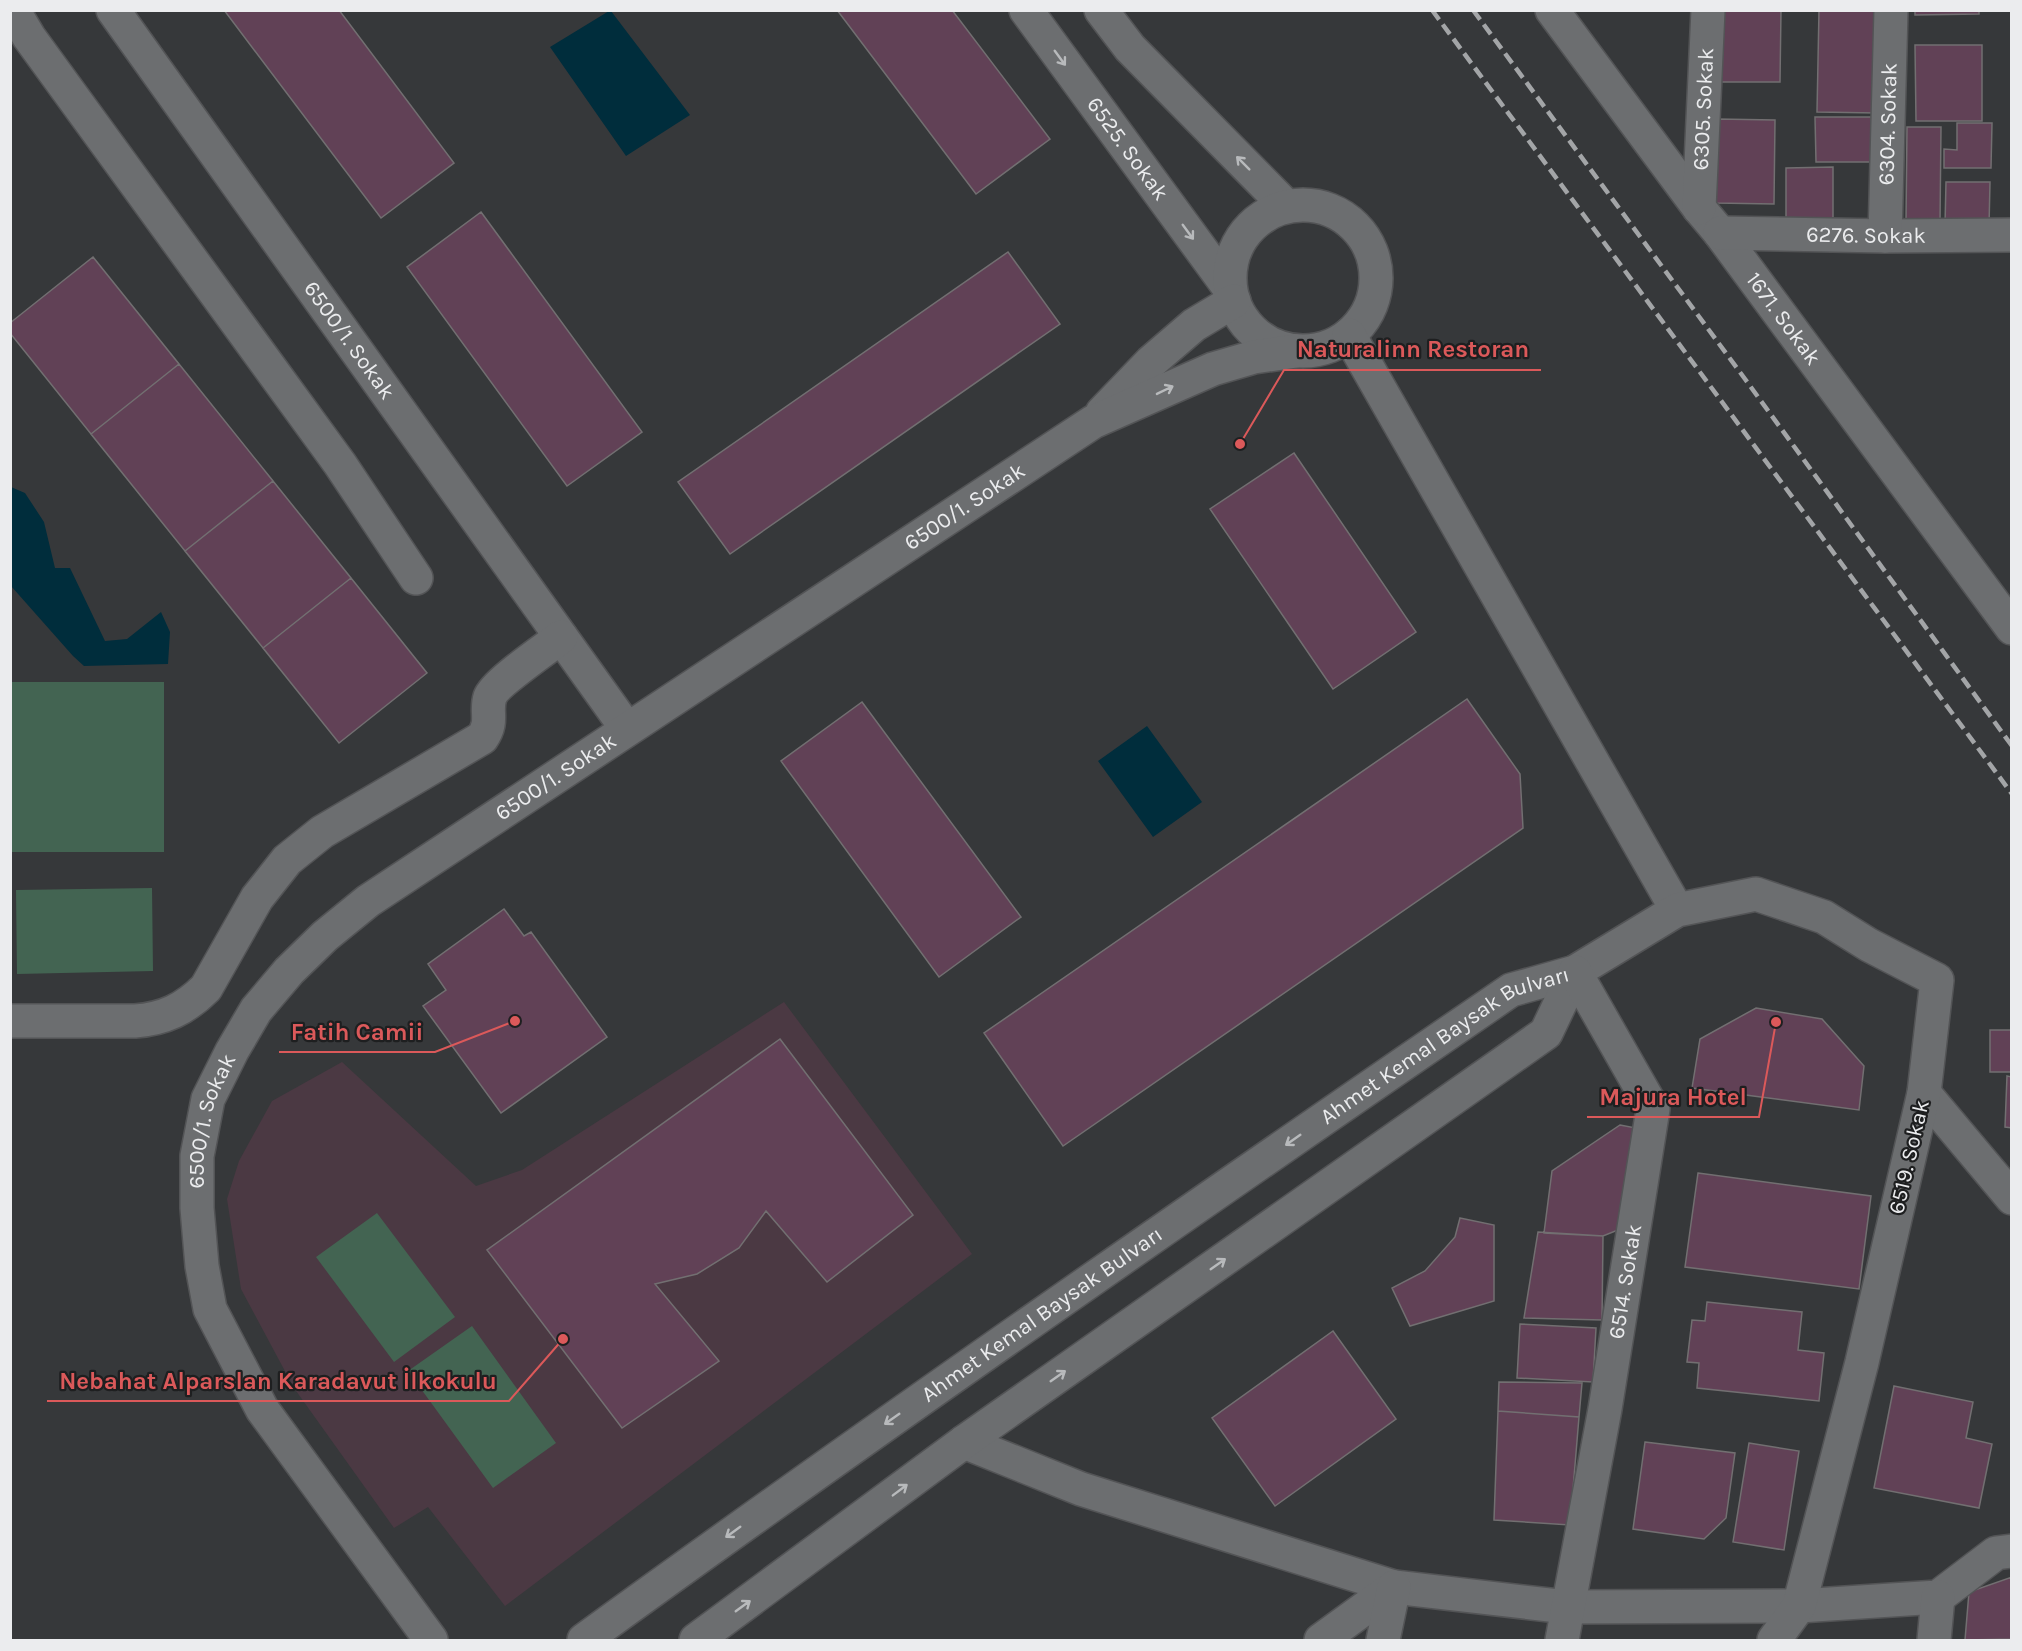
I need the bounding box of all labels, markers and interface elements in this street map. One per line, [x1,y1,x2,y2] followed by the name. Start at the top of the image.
[1688,47,1719,171] street label: 6305. Sokak
[1054,49,1066,65] one-way arrow
[1873,63,1903,186] street label: 6304. Sokak
[1081,92,1174,206] street label: 6525. Sokak
[1236,155,1251,170] one-way arrow
[1806,222,1926,249] street label: 6276. Sokak
[1181,224,1194,240] one-way arrow
[1741,267,1826,370] street label: 1671. Sokak
[298,276,400,405] street label: 6500/1. Sokak
[1284,328,1541,370] callout: Naturalinn Restoran
[1297,335,1529,363] text: Naturalinn Restoran
[1156,384,1174,396] one-way arrow
[899,458,1030,556] street label: 6500/1. Sokak
[491,728,621,826] street label: 6500/1. Sokak
[1315,961,1572,1130] street label: Ahmet Kemal Baysak Bulvarı
[279,1010,435,1052] callout: Fatih Camii
[291,1018,423,1046] text: Fatih Camii
[184,1050,241,1189] street label: 6500/1. Sokak
[1587,1075,1759,1117] callout: Majura Hotel
[1599,1083,1747,1111] text: Majura Hotel
[1883,1097,1935,1217] street label: 6519. Sokak
[1285,1134,1301,1146] one-way arrow
[916,1221,1168,1408] street label: Ahmet Kemal Baysak Bulvarı
[1603,1222,1647,1341] street label: 6514. Sokak
[1209,1258,1225,1270] one-way arrow
[47,1359,509,1401] callout: Nebahat Alparslan Karadavut İlkokulu
[59,1367,497,1395] text: Nebahat Alparslan Karadavut İlkokulu
[1049,1370,1066,1382] one-way arrow
[884,1413,900,1425] one-way arrow
[891,1484,907,1496] one-way arrow
[725,1526,741,1539] one-way arrow
[735,1600,751,1612] one-way arrow

